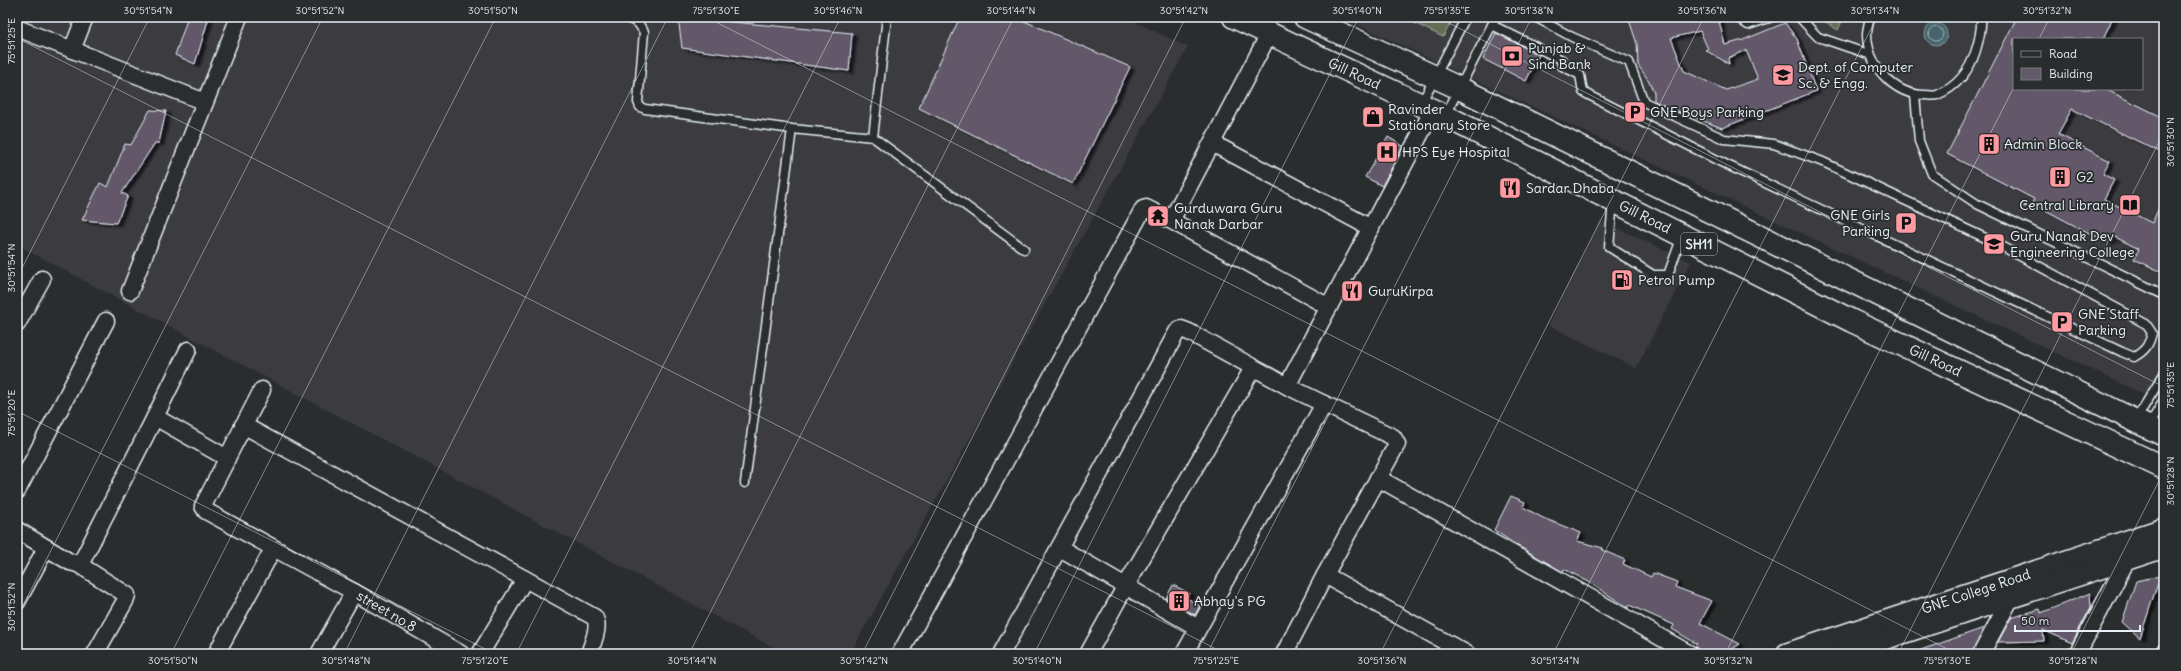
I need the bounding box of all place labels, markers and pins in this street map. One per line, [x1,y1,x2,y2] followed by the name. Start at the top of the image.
[1528,39,1591,73] place label: Punjab & Sind Bank
[1499,43,1525,69] bank icon: Punjab & Sind Bank
[1798,58,1913,92] place label: Dept. of Computer Sc. & Engg.
[1770,62,1796,88] school or university icon: Dept. of Computer Sc. & Engg.
[1622,99,1648,125] parking icon: GNE Boys Parking
[1388,100,1490,134] place label: Ravinder Stationary Store
[1650,103,1764,121] place label: GNE Boys Parking
[1360,104,1386,130] shop icon: Ravinder Stationary Store
[1976,131,2002,157] building icon: Admin Block
[2004,135,2083,153] place label: Admin Block
[1374,139,1400,165] hospital icon: HPS Eye Hospital
[1402,143,1510,161] place label: HPS Eye Hospital
[2047,164,2073,190] building icon: G2
[2076,168,2094,186] place label: G2
[1497,175,1523,201] restaurant icon: Sardar Dhaba
[1526,179,1614,197] place label: Sardar Dhaba
[2117,192,2143,218] library icon: Central Library
[2019,196,2114,214] place label: Central Library
[1174,199,1282,233] place label: Gurduwara Guru Nanak Darbar
[1145,203,1171,229] temple icon: Gurduwara Guru Nanak Darbar
[1830,206,1890,240] place label: GNE Girls Parking
[1893,210,1919,236] parking icon: GNE Girls Parking
[2010,227,2135,261] place label: Guru Nanak Dev Engineering College
[1981,231,2007,257] school or university icon: Guru Nanak Dev Engineering College
[1609,267,1635,293] fuel station icon: Petrol Pump
[1638,271,1715,289] place label: Petrol Pump
[1339,278,1365,304] restaurant icon: GuruKirpa
[1368,282,1434,300] place label: GuruKirpa
[2078,305,2139,339] place label: GNE Staff Parking
[2049,309,2075,335] parking icon: GNE Staff Parking
[1166,588,1192,614] building icon: Abhay's PG
[1194,592,1266,610] place label: Abhay's PG

